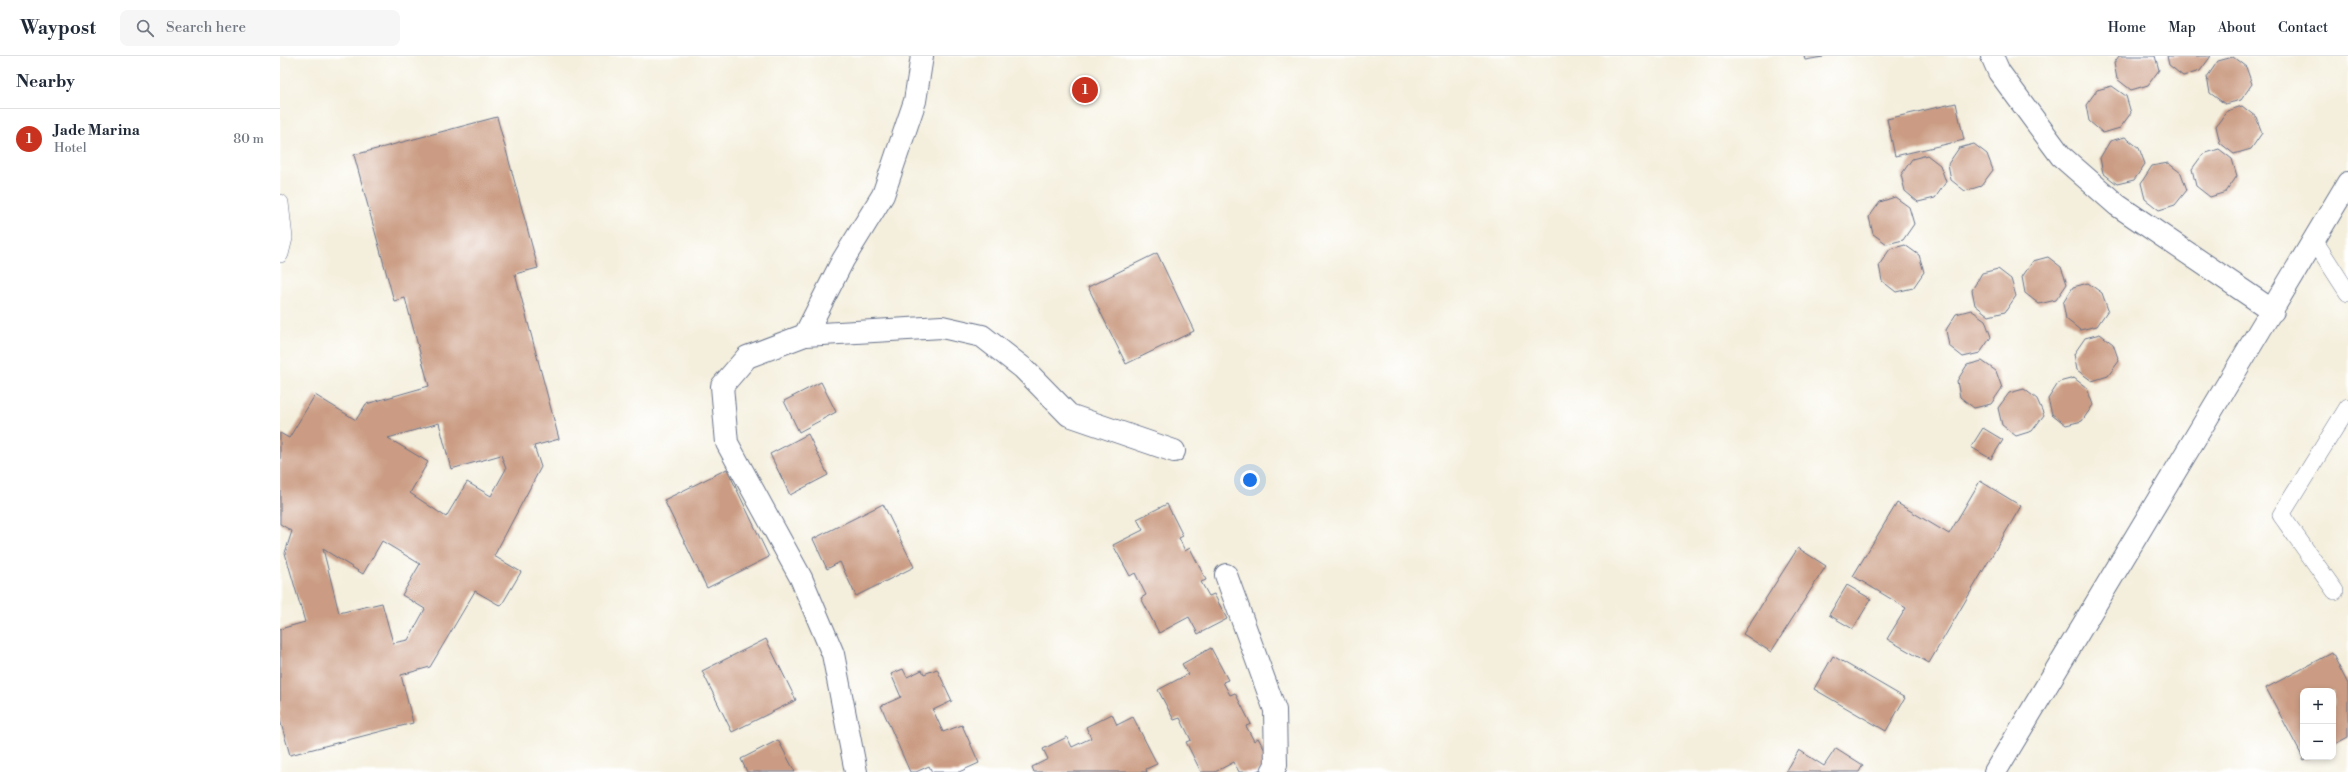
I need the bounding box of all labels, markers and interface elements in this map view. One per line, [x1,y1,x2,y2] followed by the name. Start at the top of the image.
[120,10,400,46] search box
[20,16,96,40] text: Waypost
[134,17,156,39] icon: search
[166,18,246,37] text: Search here
[2108,19,2146,37] text: Home
[2168,19,2196,37] text: Map
[2218,19,2256,37] text: About
[2278,19,2328,37] text: Contact
[16,71,75,93] text: Nearby
[1072,75,1098,105] pin: 1
[54,121,140,140] text: Jade Marina
[26,131,32,147] text: 1
[233,131,264,147] text: 80 m
[54,140,87,156] text: Hotel
[1240,470,1260,490] your location
[2300,688,2336,760] map controls
[2300,688,2336,724] button: +
[2300,724,2336,760] button: −

